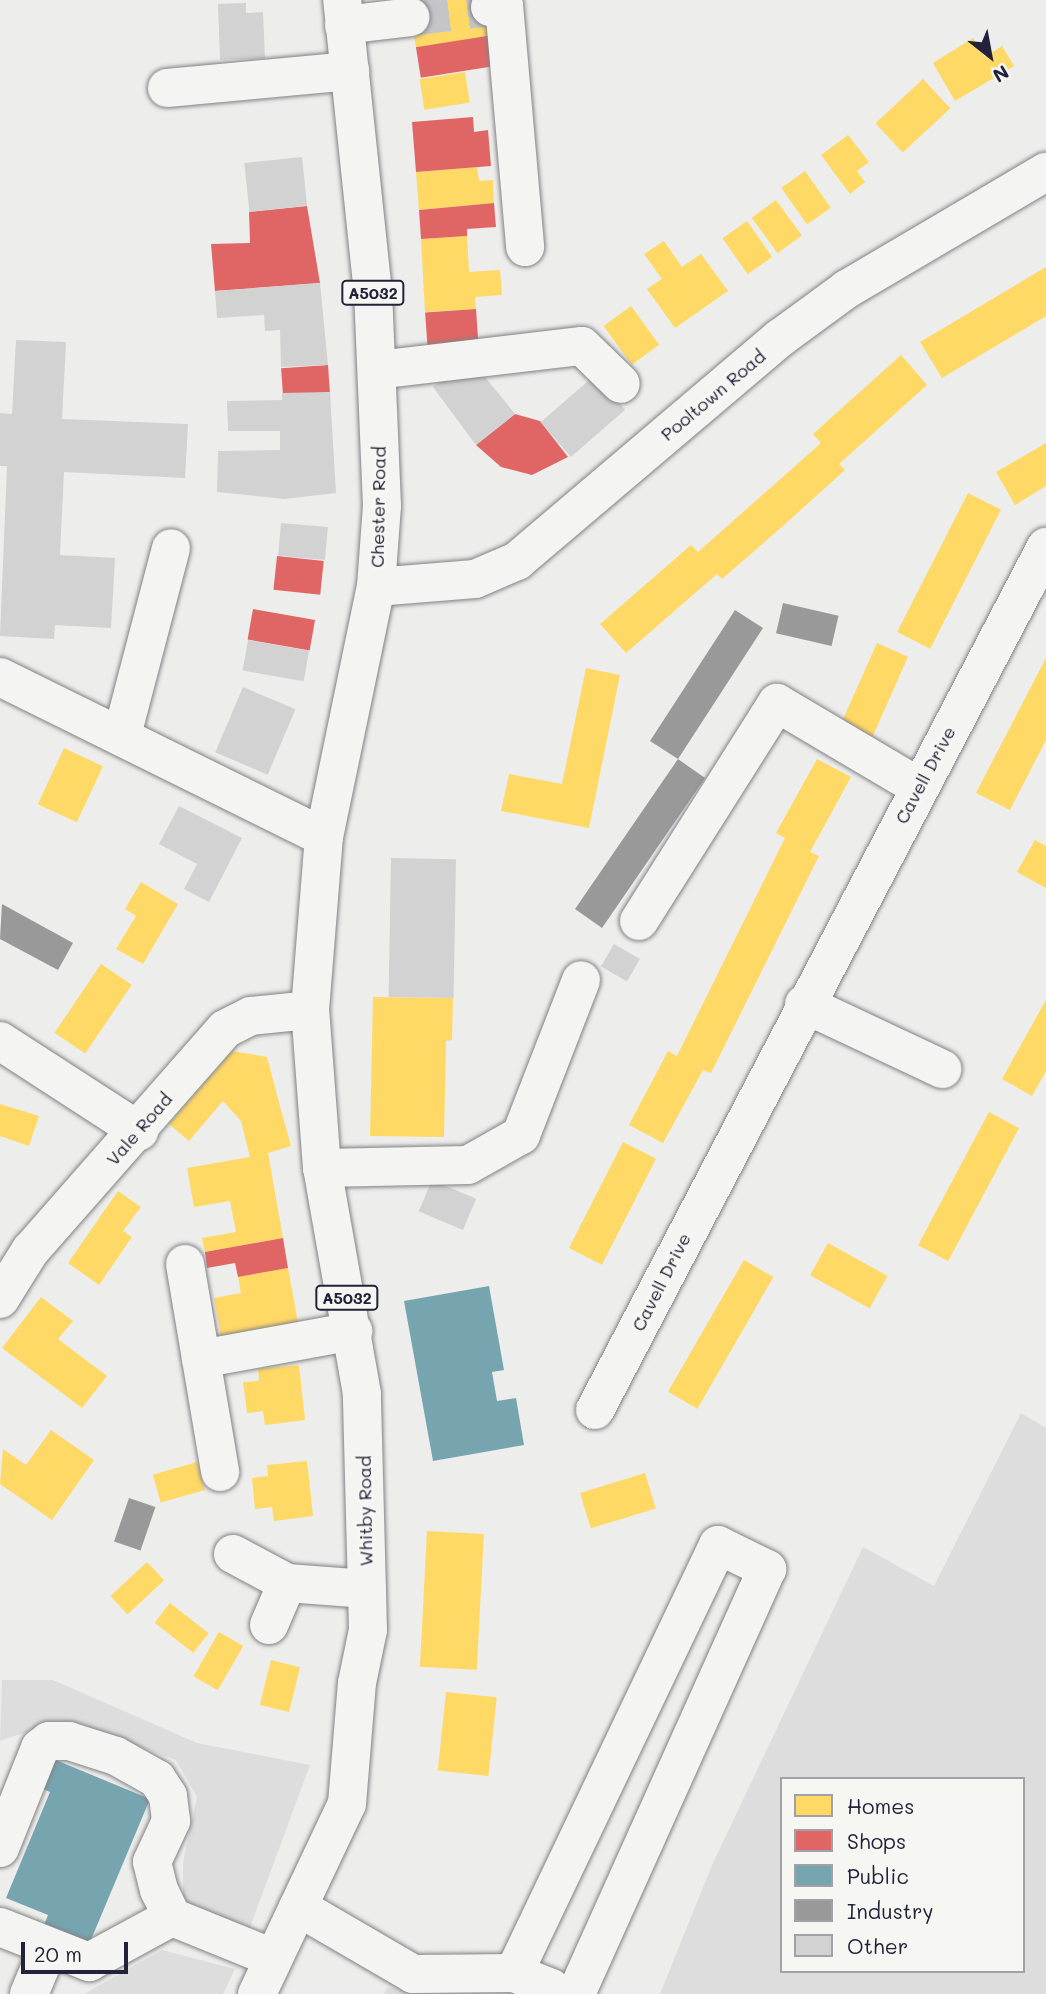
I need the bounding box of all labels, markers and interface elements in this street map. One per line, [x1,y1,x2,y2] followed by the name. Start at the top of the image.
[955,21,1025,91] north arrow
[988,60,1014,89] text: N
[340,280,406,306] road number: A5032
[656,345,770,445] street label: Pooltown Road
[366,446,390,568] street label: Chester Road
[890,723,960,827] street label: Cavell Drive
[102,1088,176,1170] street label: Vale Road
[627,1229,695,1335] street label: Cavell Drive
[314,1286,380,1310] road number: A5032
[353,1455,377,1567] street label: Whitby Road
[780,1777,1025,1973] legend
[847,1792,914,1819] text: Homes
[847,1827,906,1854] text: Shops
[847,1862,909,1889] text: Public
[847,1897,934,1924] text: Industry
[24,1927,131,1971] scale bar
[847,1932,908,1959] text: Other
[34,1940,82,1967] text: 20 m

